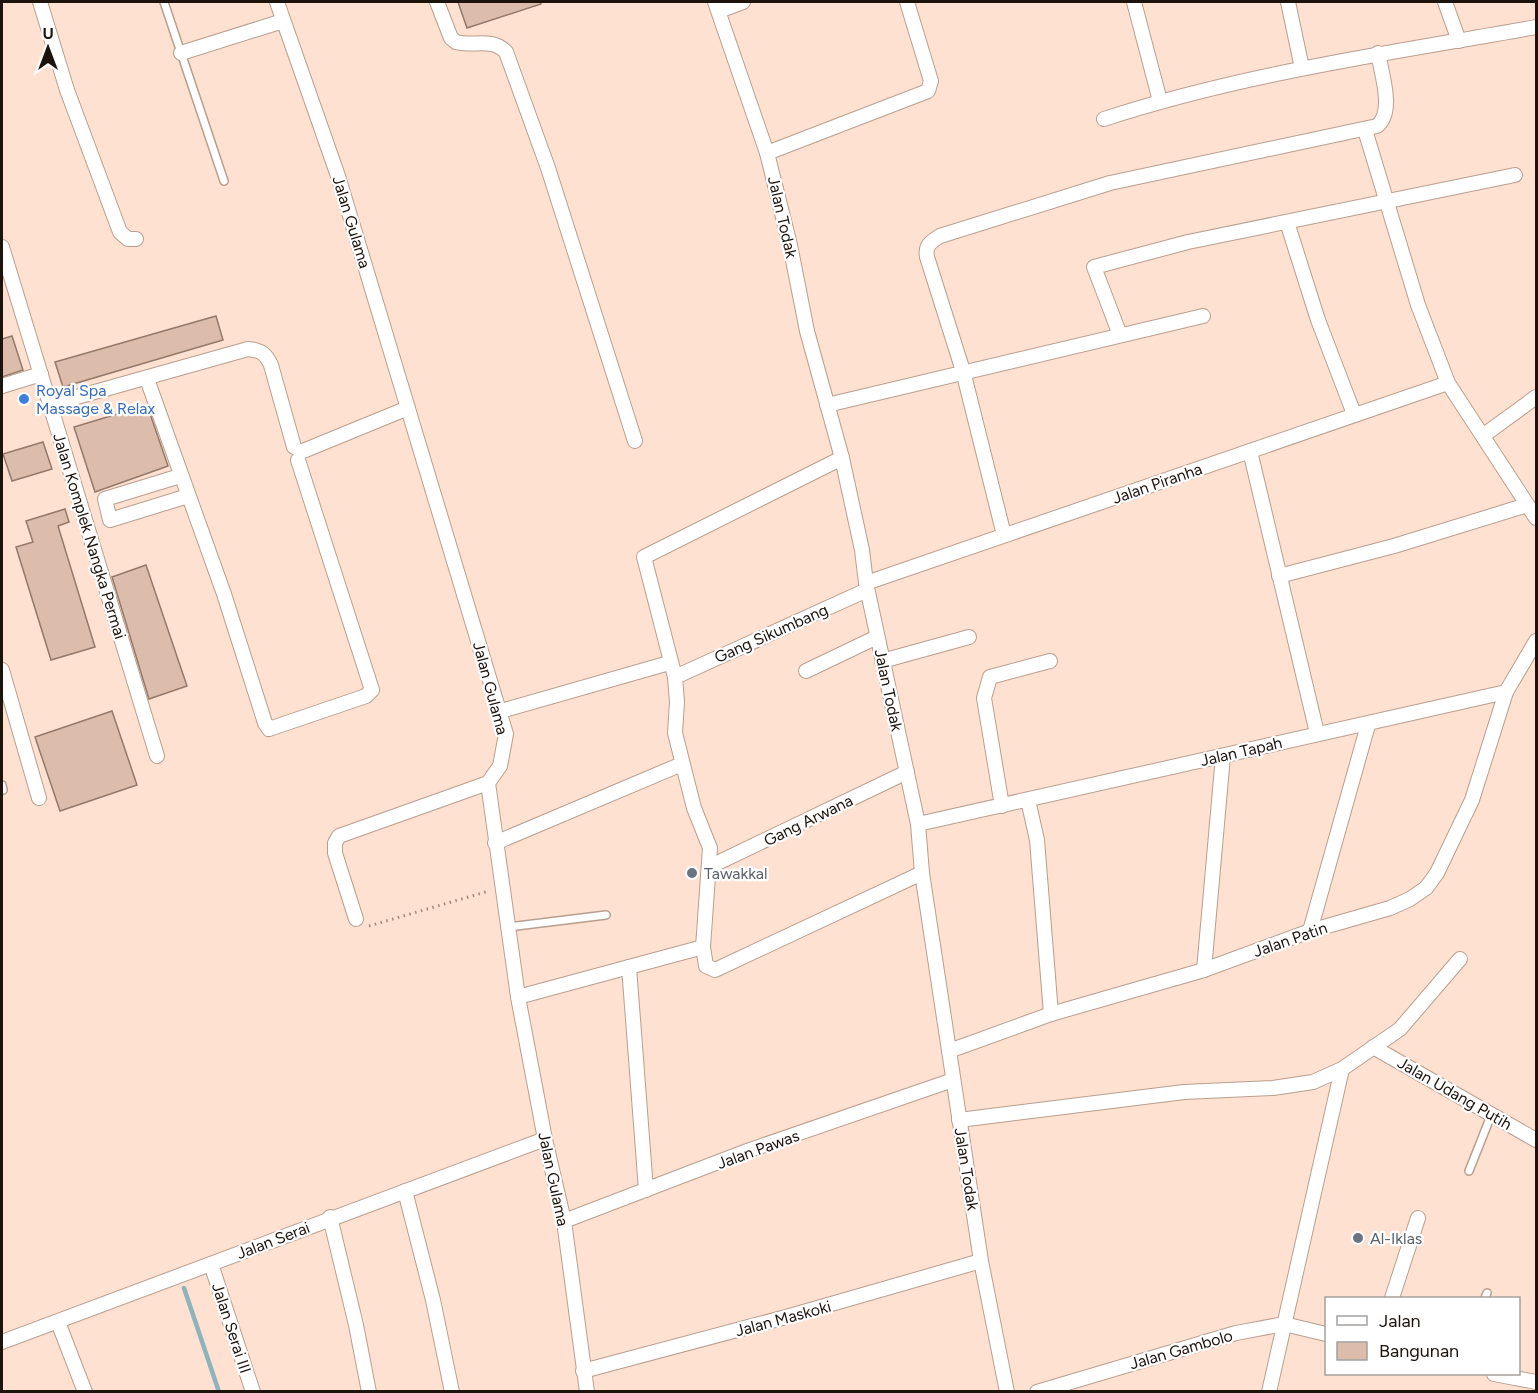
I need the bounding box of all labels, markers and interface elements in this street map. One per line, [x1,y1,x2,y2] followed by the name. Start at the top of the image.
[18,18,78,78] north arrow
[42,24,54,43] text: U
[328,174,375,271] street label: Jalan Gulama
[764,174,801,260] street label: Jalan Todak
[36,381,156,418] place label: Royal Spa Massage & Relax
[17,392,31,406] marker: Royal Spa Massage & Relax
[49,431,130,641] street label: Jalan Komplek Nangka Permai
[1110,459,1204,508] street label: Jalan Piranha
[711,600,831,667] street label: Gang Sikumbang
[469,640,512,737] street label: Jalan Gulama
[871,647,907,733] street label: Jalan Todak
[1198,733,1284,770] street label: Jalan Tapah
[761,791,856,850] street label: Gang Arwana
[704,864,767,883] place label: Tawakkal
[685,866,699,880] marker: Tawakkal
[1251,918,1330,961] street label: Jalan Patin
[1394,1053,1515,1134] street label: Jalan Udang Putih
[714,1126,802,1173] street label: Jalan Pawas
[951,1126,982,1212] street label: Jalan Todak
[534,1130,573,1228] street label: Jalan Gulama
[234,1218,312,1263] street label: Jalan Serai
[1370,1229,1422,1248] place label: Al-Iklas
[1351,1231,1365,1245] marker: Al-Iklas
[208,1281,255,1376] street label: Jalan Serai III
[733,1297,833,1340] street label: Jalan Maskoki
[1325,1297,1520,1375] legend
[1379,1310,1421,1332] text: Jalan
[1127,1326,1235,1373] street label: Jalan Gambolo
[1379,1340,1459,1362] text: Bangunan

